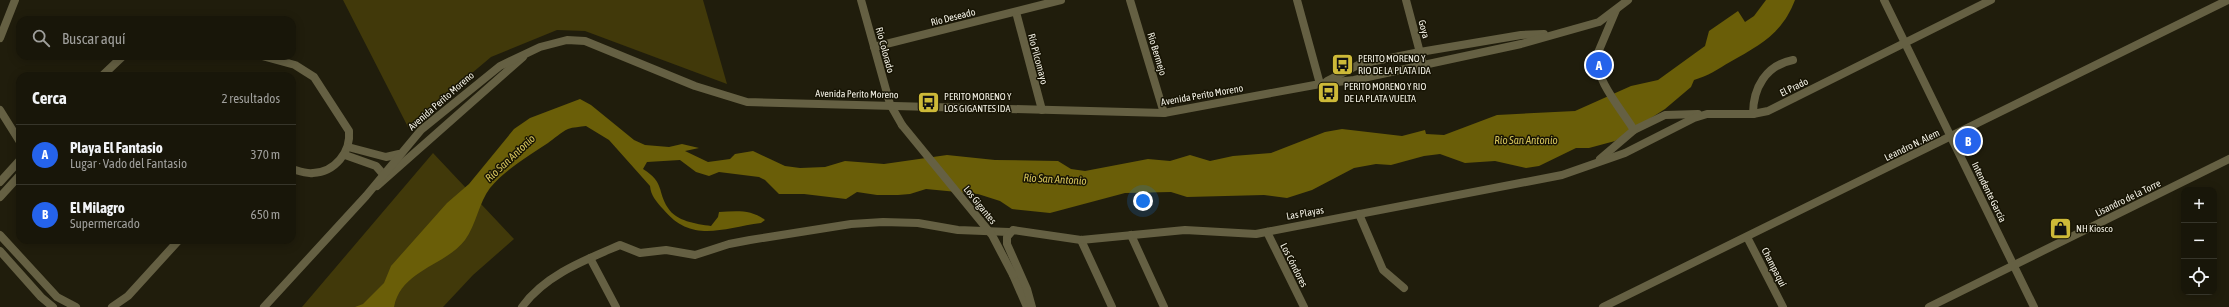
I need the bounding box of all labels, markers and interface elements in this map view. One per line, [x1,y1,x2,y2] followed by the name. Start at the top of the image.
[930,6,977,28] street label: Río Deseado
[16,16,296,60] search box
[1416,19,1432,40] street label: Goya
[874,26,896,74] street label: Río Colorado
[30,27,52,49] icon: search
[62,30,125,47] text: Buscar aquí
[1145,31,1169,77] street label: Río Bermejo
[1026,33,1050,86] street label: Río Pilcomayo
[1586,50,1612,80] pin: A
[1330,51,1356,77] bus stop icon: PERITO MORENO Y RIO DE LA PLATA IDA
[1358,53,1431,76] place label: PERITO MORENO Y RIO DE LA PLATA IDA
[406,69,476,132] street label: Avenida Perito Moreno
[1778,75,1810,99] street label: El Prado
[1315,79,1341,105] bus stop icon: PERITO MORENO Y RIO DE LA PLATA VUELTA
[1344,81,1426,104] place label: PERITO MORENO Y RIO DE LA PLATA VUELTA
[1160,82,1244,108] street label: Avenida Perito Moreno
[32,88,67,108] text: Cerca
[815,88,899,100] street label: Avenida Perito Moreno
[915,89,941,115] bus stop icon: PERITO MORENO Y LOS GIGANTES IDA
[221,91,280,106] text: 2 resultados
[944,91,1012,114] place label: PERITO MORENO Y LOS GIGANTES IDA
[1955,126,1981,156] pin: B
[1883,127,1941,163] street label: Leandro N. Alem
[483,132,537,184] water label: Río San Antonio
[1494,134,1558,146] water label: Río San Antonio
[70,139,163,156] text: Playa El Fantasio
[42,147,48,162] text: A
[251,147,280,162] text: 370 m
[70,156,187,171] text: Lugar · Vado del Fantasio
[1970,160,2009,224] street label: Intendente García
[1023,171,1087,187] water label: Río San Antonio
[2094,177,2163,219] street label: Lisandro de la Torre
[961,184,999,227] street label: Los Gigantes
[2181,187,2217,295] map controls
[2181,187,2217,223] button: +
[1133,191,1153,211] your location
[70,199,125,216] text: El Milagro
[1285,204,1325,222] street label: Las Playas
[42,207,48,222] text: B
[251,207,280,222] text: 650 m
[2048,215,2074,241] shop icon: NH Kiosco
[70,216,140,231] text: Supermercado
[2076,223,2113,234] place label: NH Kiosco
[2181,223,2217,259] button: −
[1278,241,1310,289] street label: Los Cóndores
[1759,246,1789,289] street label: Champaquí
[2181,259,2217,295] button: locate

